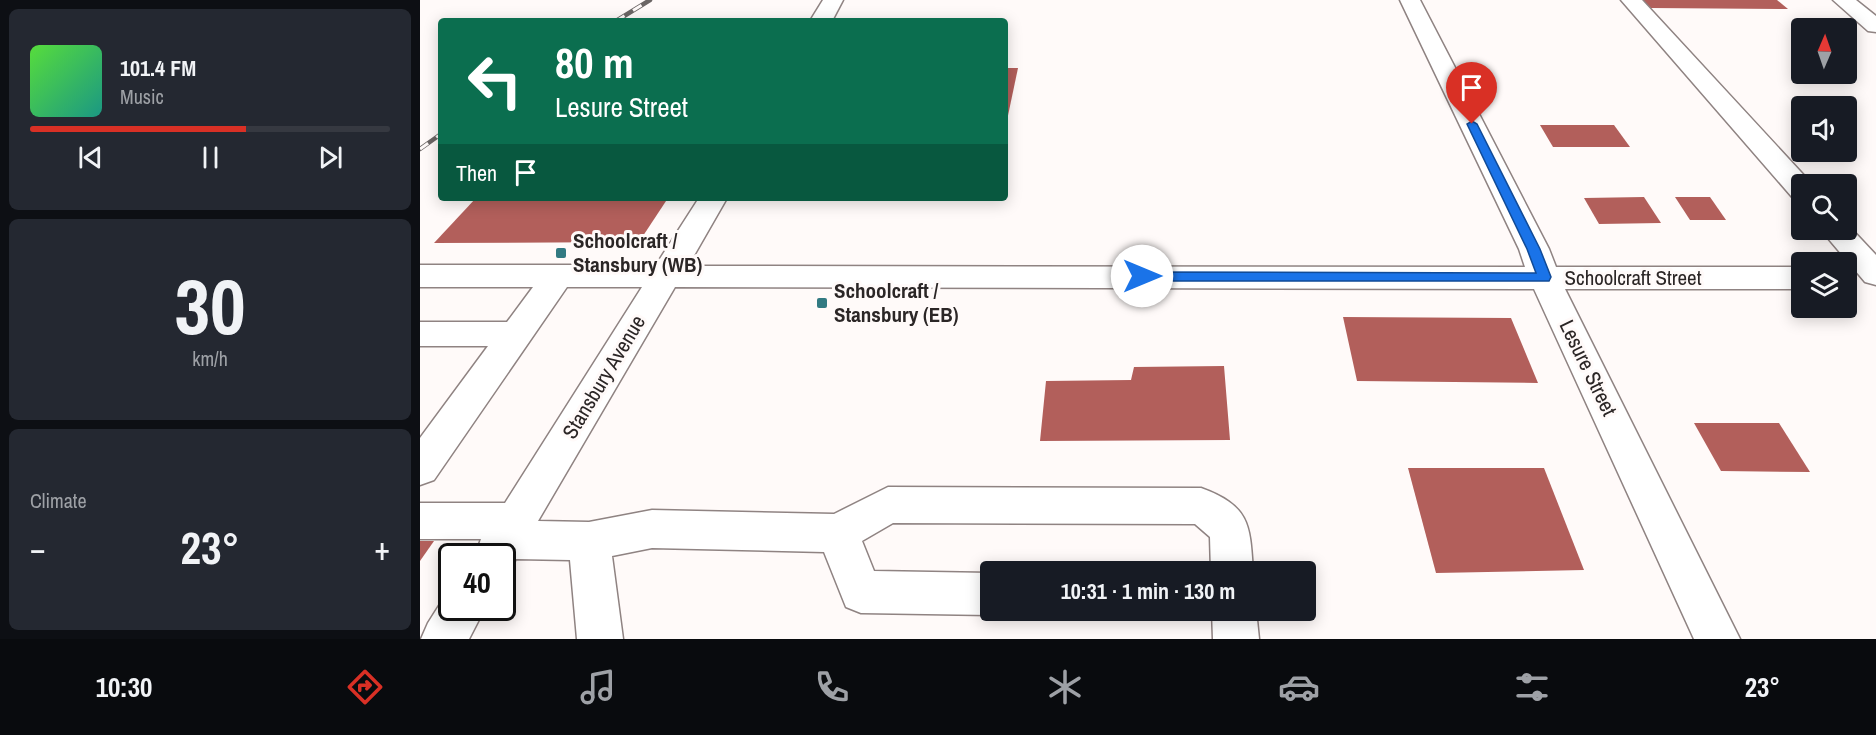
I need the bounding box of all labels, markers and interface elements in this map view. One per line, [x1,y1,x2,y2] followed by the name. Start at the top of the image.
[1791,18,1857,84] north arrow
[1791,18,1857,318] map controls
[555,35,634,91] text: 80 m
[456,42,534,120] icon: left
[120,53,196,83] text: 101.4 FM
[1446,62,1497,124] pin
[1455,71,1488,104] icon: arrive
[120,83,164,110] text: Music
[555,89,688,125] text: Lesure Street
[1791,96,1857,162] button: sound
[74,141,107,174] icon: previous
[194,141,227,174] icon: pause
[314,141,347,174] icon: next
[509,156,542,189] icon: arrive
[456,158,497,188] text: Then
[1791,174,1857,240] button: search
[573,226,702,279] place label: Schoolcraft / Stansbury (WB)
[1110,244,1174,308] position arrow
[554,246,568,260] marker: Schoolcraft / Stansbury (WB)
[1791,252,1857,318] button: layers
[174,253,246,358] text: 30
[1565,263,1702,292] street label: Schoolcraft Street
[834,276,959,329] place label: Schoolcraft / Stansbury (EB)
[815,296,829,310] marker: Schoolcraft / Stansbury (EB)
[555,309,652,444] street label: Stansbury Avenue
[1553,315,1624,421] street label: Lesure Street
[192,345,228,372] text: km/h
[30,487,87,514] text: Climate
[180,517,240,578] text: 23°
[30,526,46,570] text: −
[374,526,390,570] text: +
[438,543,516,621] speed limit sign: 40
[1061,576,1235,606] text: 10:31 · 1 min · 130 m
[344,666,386,708] icon: directions
[577,666,619,708] icon: music
[811,666,853,708] icon: phone
[1044,666,1086,708] icon: climate
[1278,666,1320,708] icon: car
[1511,666,1553,708] icon: filters
[96,669,152,705] text: 10:30
[1745,669,1780,705] text: 23°

